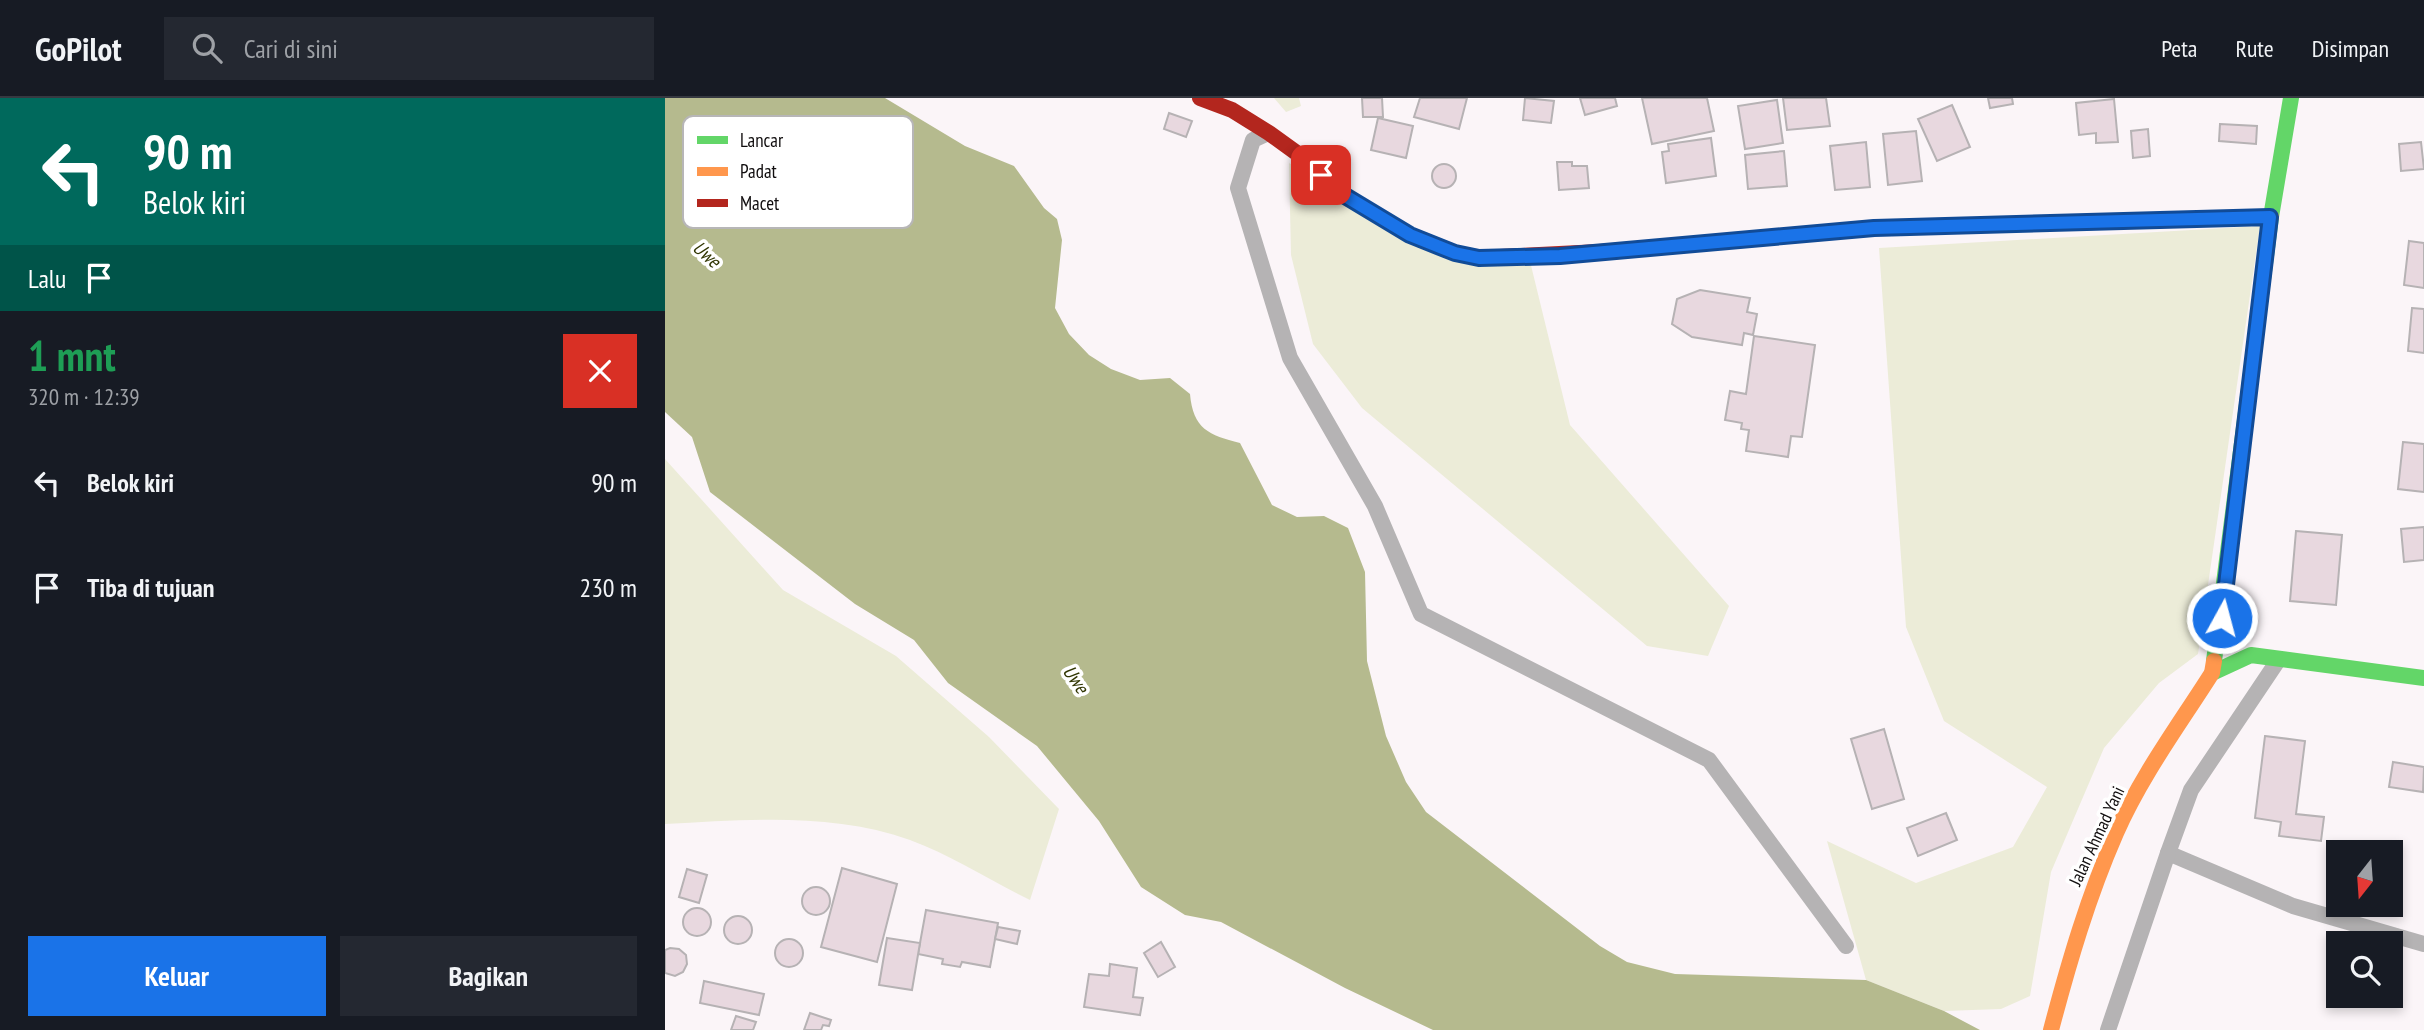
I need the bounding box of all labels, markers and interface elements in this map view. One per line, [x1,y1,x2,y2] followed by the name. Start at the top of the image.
[164,17,654,80] search box
[35,27,122,70] text: GoPilot
[188,29,226,67] icon: search
[244,32,338,65] text: Cari di sini
[2161,33,2197,64] text: Peta
[2235,33,2274,64] text: Rute
[2312,33,2389,64] text: Disimpan
[683,116,913,228] legend
[143,119,232,183] text: 90 m
[28,126,119,217] icon: left
[740,128,784,152] text: Lancar
[1291,145,1351,205] pin
[1302,156,1340,194] icon: arrive
[740,159,777,183] text: Padat
[143,181,246,223] text: Belok kiri
[740,191,780,215] text: Macet
[688,235,727,273] water label: Uwe
[80,259,118,297] icon: arrive
[28,262,66,295] text: Lalu
[28,328,116,383] text: 1 mnt
[563,334,637,408] button: close
[28,382,140,411] text: 320 m · 12:39
[28,464,66,502] icon: left
[87,466,174,499] text: Belok kiri
[591,466,637,499] text: 90 m
[28,569,66,607] icon: arrive
[87,571,215,604] text: Tiba di tujuan
[579,571,637,604] text: 230 m
[2185,581,2259,655] position arrow
[1058,660,1095,699] water label: Uwe
[2063,783,2130,890] street label: Jalan Ahmad Yani
[2326,840,2403,917] north arrow
[2326,840,2403,1008] map controls
[2326,931,2403,1008] button: search
[28,936,326,1016] button: Keluar
[340,936,637,1016] button: Bagikan

